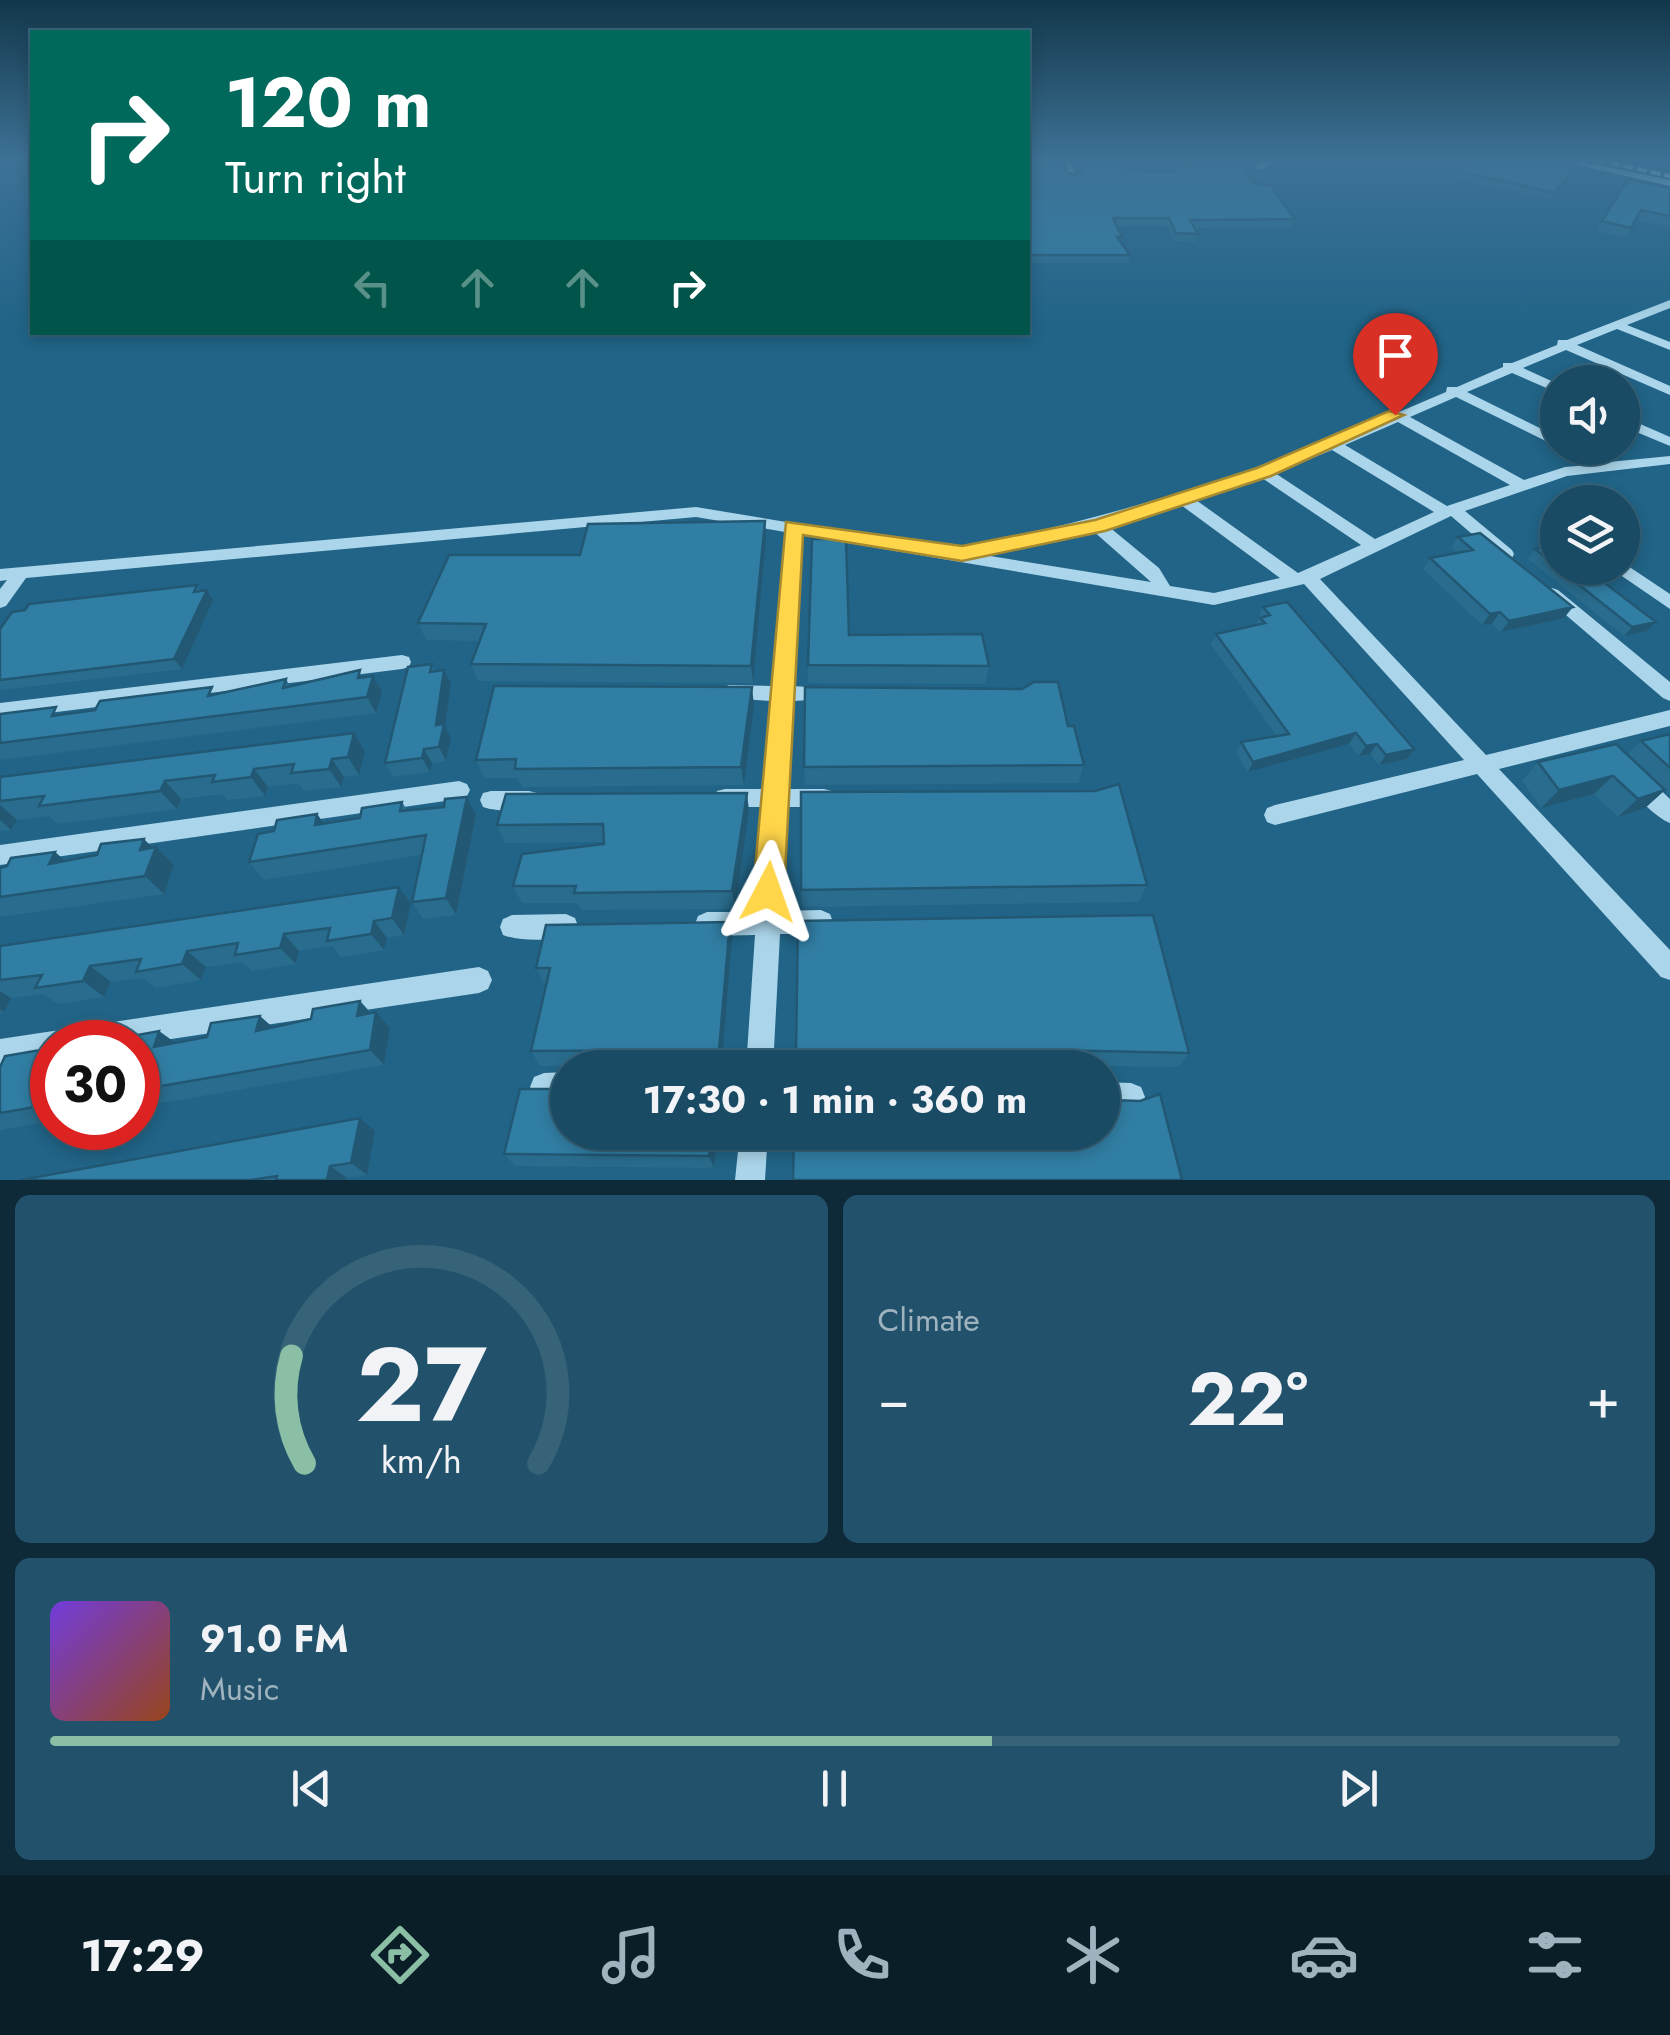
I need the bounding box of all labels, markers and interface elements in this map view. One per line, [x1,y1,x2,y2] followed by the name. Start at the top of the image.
[225,52,431,153] text: 120 m
[60,70,190,200] icon: right
[225,145,406,210] text: Turn right
[345,260,400,315] icon: left
[450,260,505,315] icon: ahead
[555,260,610,315] icon: ahead
[660,260,715,315] icon: right
[1353,313,1438,416] pin
[1368,328,1423,383] icon: arrive
[1540,365,1640,585] map controls
[1540,365,1640,465] button: sound
[1540,485,1640,585] button: layers
[716,840,820,944] position arrow
[30,1020,160,1150] speed limit sign: 30
[643,1072,1027,1127] text: 17:30 · 1 min · 360 m
[878,1297,980,1343] text: Climate
[356,1310,487,1460] text: 27
[1188,1345,1308,1453] text: 22°
[878,1359,910,1439] text: −
[1586,1359,1620,1439] text: +
[381,1435,462,1486] text: km/h
[200,1611,348,1666] text: 91.0 FM
[200,1666,279,1712] text: Music
[284,1761,339,1816] icon: previous
[807,1761,862,1816] icon: pause
[1331,1761,1386,1816] icon: next
[365,1920,435,1990] icon: directions
[596,1920,666,1990] icon: music
[827,1920,897,1990] icon: phone
[1058,1920,1128,1990] icon: climate
[1289,1920,1359,1990] icon: car
[1520,1920,1590,1990] icon: filters
[80,1923,205,1988] text: 17:29

